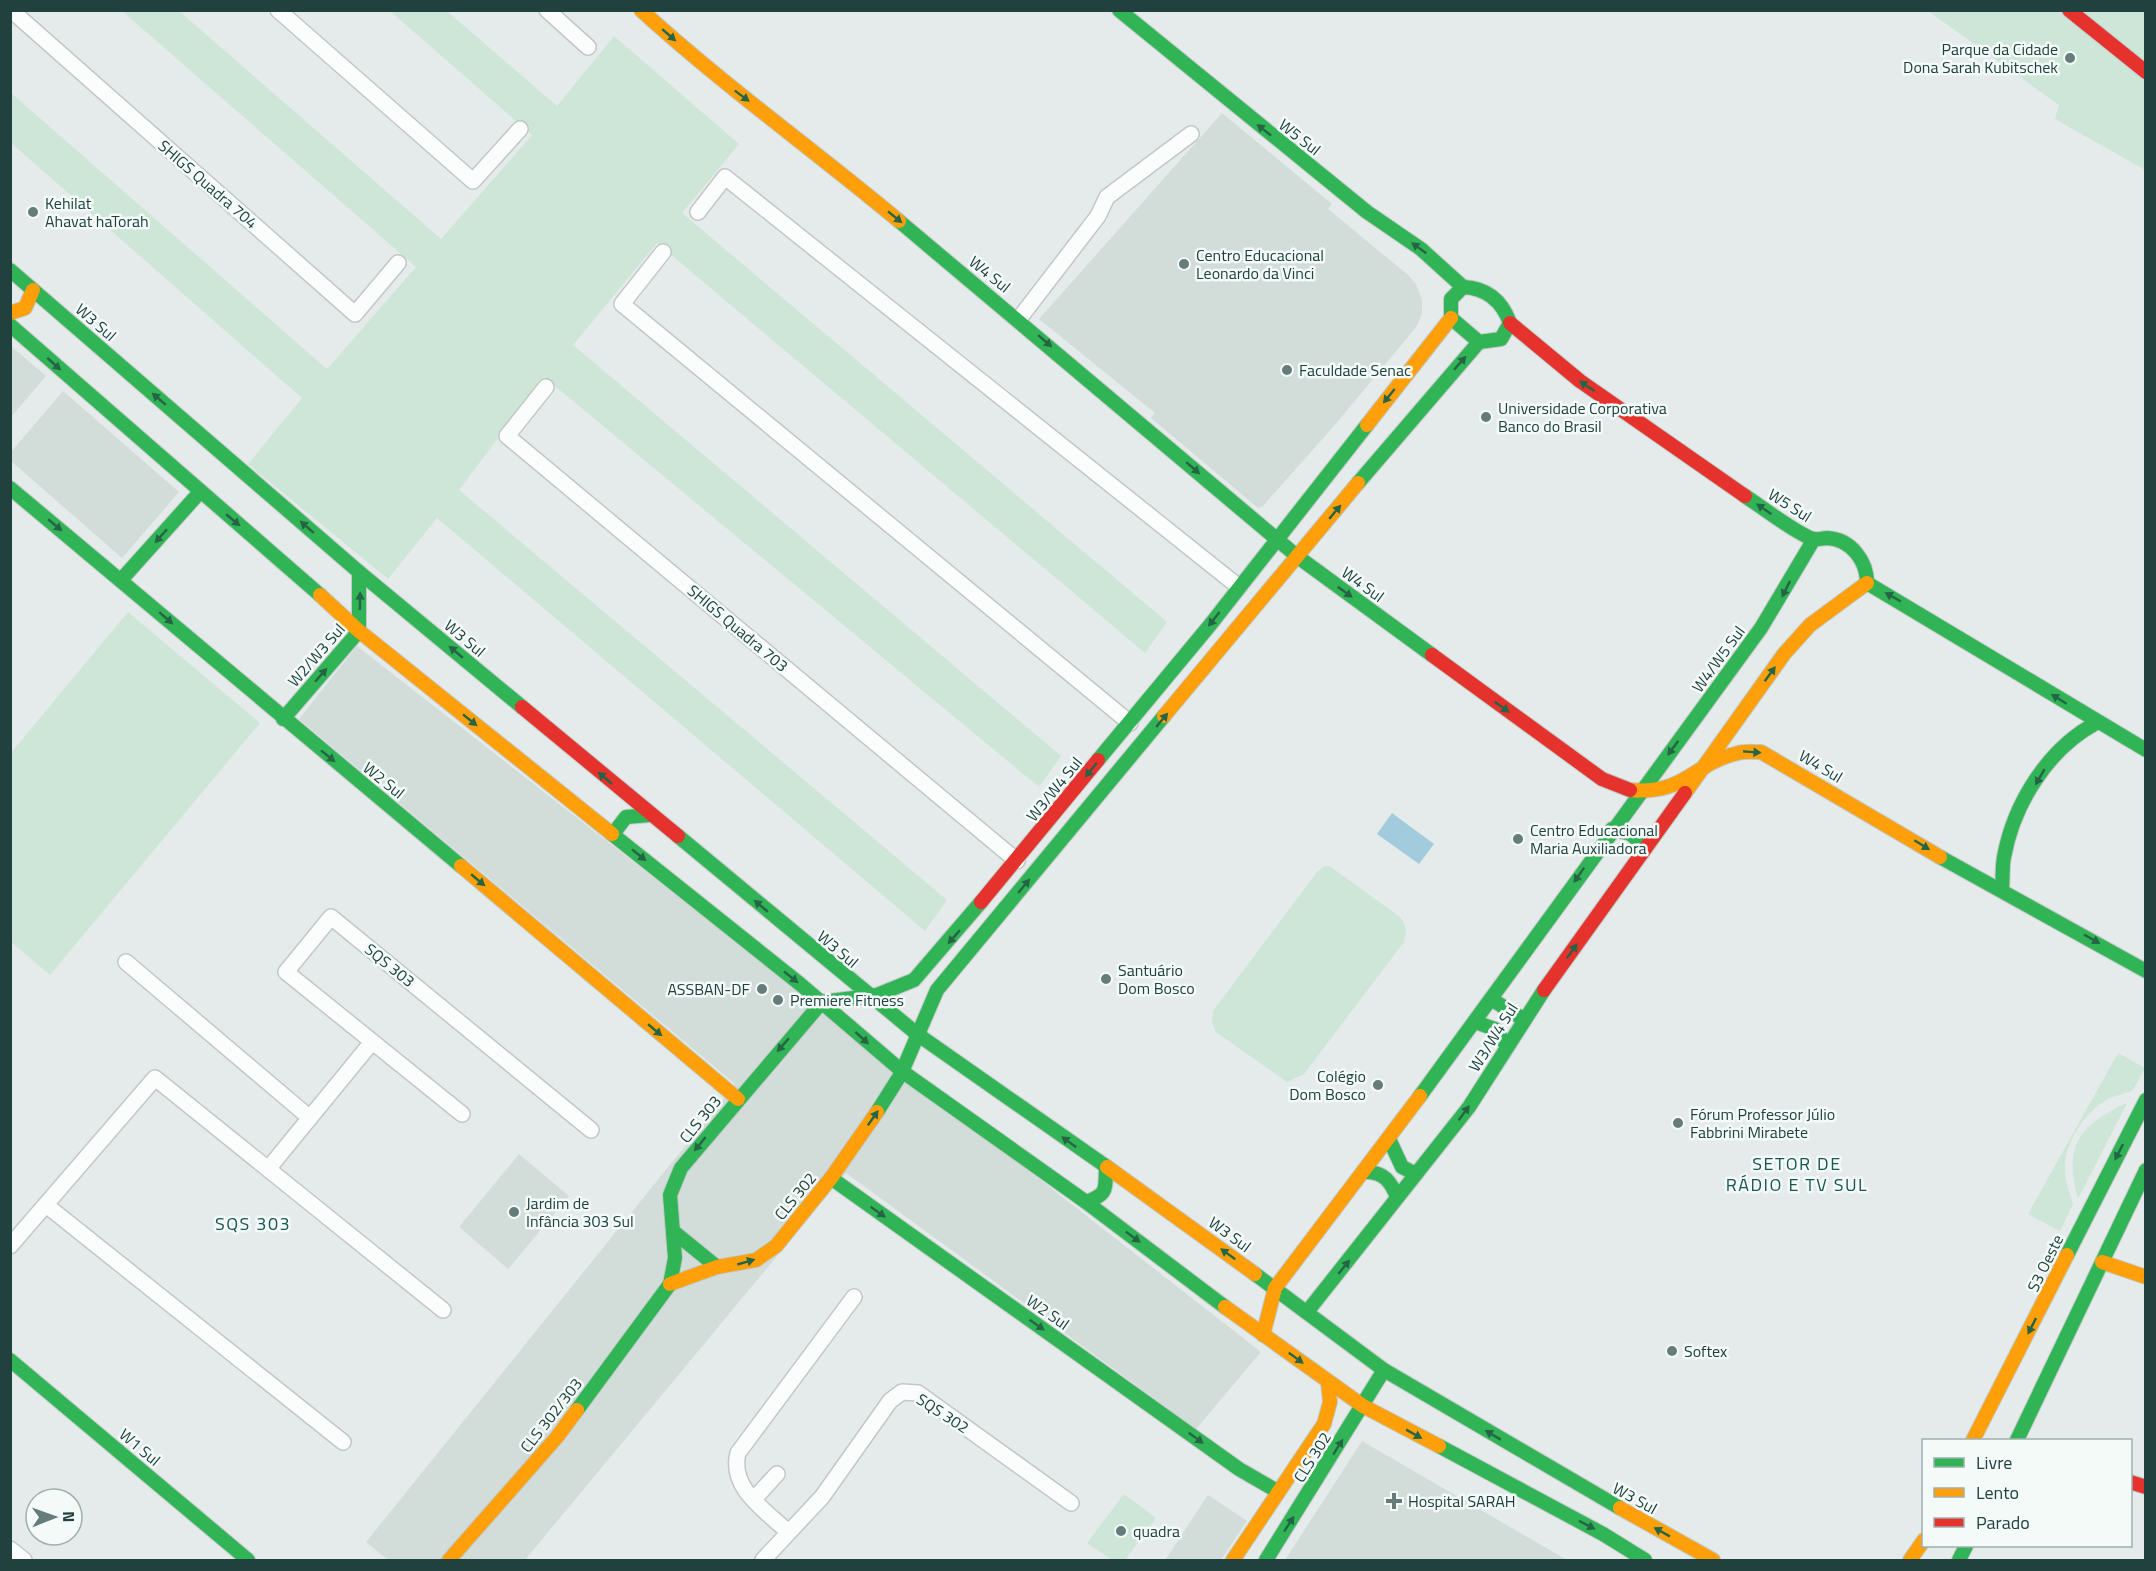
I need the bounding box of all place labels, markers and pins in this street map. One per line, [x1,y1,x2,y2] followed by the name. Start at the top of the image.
[1903,37,2058,79] place label: Parque da Cidade Dona Sarah Kubitschek
[2063,51,2077,65] marker: Parque da Cidade Dona Sarah Kubitschek
[45,191,149,233] place label: Kehilat Ahavat haTorah
[26,205,40,219] marker: Kehilat Ahavat haTorah
[1196,243,1324,285] place label: Centro Educacional Leonardo da Vinci
[1177,257,1191,271] marker: Centro Educacional Leonardo da Vinci
[1299,358,1411,382] place label: Faculdade Senac
[1280,363,1294,377] marker: Faculdade Senac
[1498,396,1667,438] place label: Universidade Corporativa Banco do Brasil
[1479,410,1493,424] marker: Universidade Corporativa Banco do Brasil
[1530,818,1658,860] place label: Centro Educacional Maria Auxiliadora
[1511,832,1525,846] marker: Centro Educacional Maria Auxiliadora
[1118,958,1195,1000] place label: Santuário Dom Bosco
[1099,972,1113,986] marker: Santuário Dom Bosco
[667,977,750,1001] place label: ASSBAN-DF
[755,982,769,996] marker: ASSBAN-DF
[790,988,904,1012] place label: Premiere Fitness
[771,993,785,1007] marker: Premiere Fitness
[1289,1064,1366,1106] place label: Colégio Dom Bosco
[1371,1078,1385,1092] marker: Colégio Dom Bosco
[1690,1102,1835,1144] place label: Fórum Professor Júlio Fabbrini Mirabete
[1671,1116,1685,1130] marker: Fórum Professor Júlio Fabbrini Mirabete
[526,1191,634,1233] place label: Jardim de Infância 303 Sul
[507,1205,521,1219] marker: Jardim de Infância 303 Sul
[1684,1339,1727,1363] place label: Softex
[1665,1344,1679,1358] marker: Softex
[1408,1489,1516,1513] place label: Hospital SARAH
[1385,1492,1403,1510] marker: Hospital SARAH
[1133,1519,1180,1543] place label: quadra
[1114,1524,1128,1538] marker: quadra

